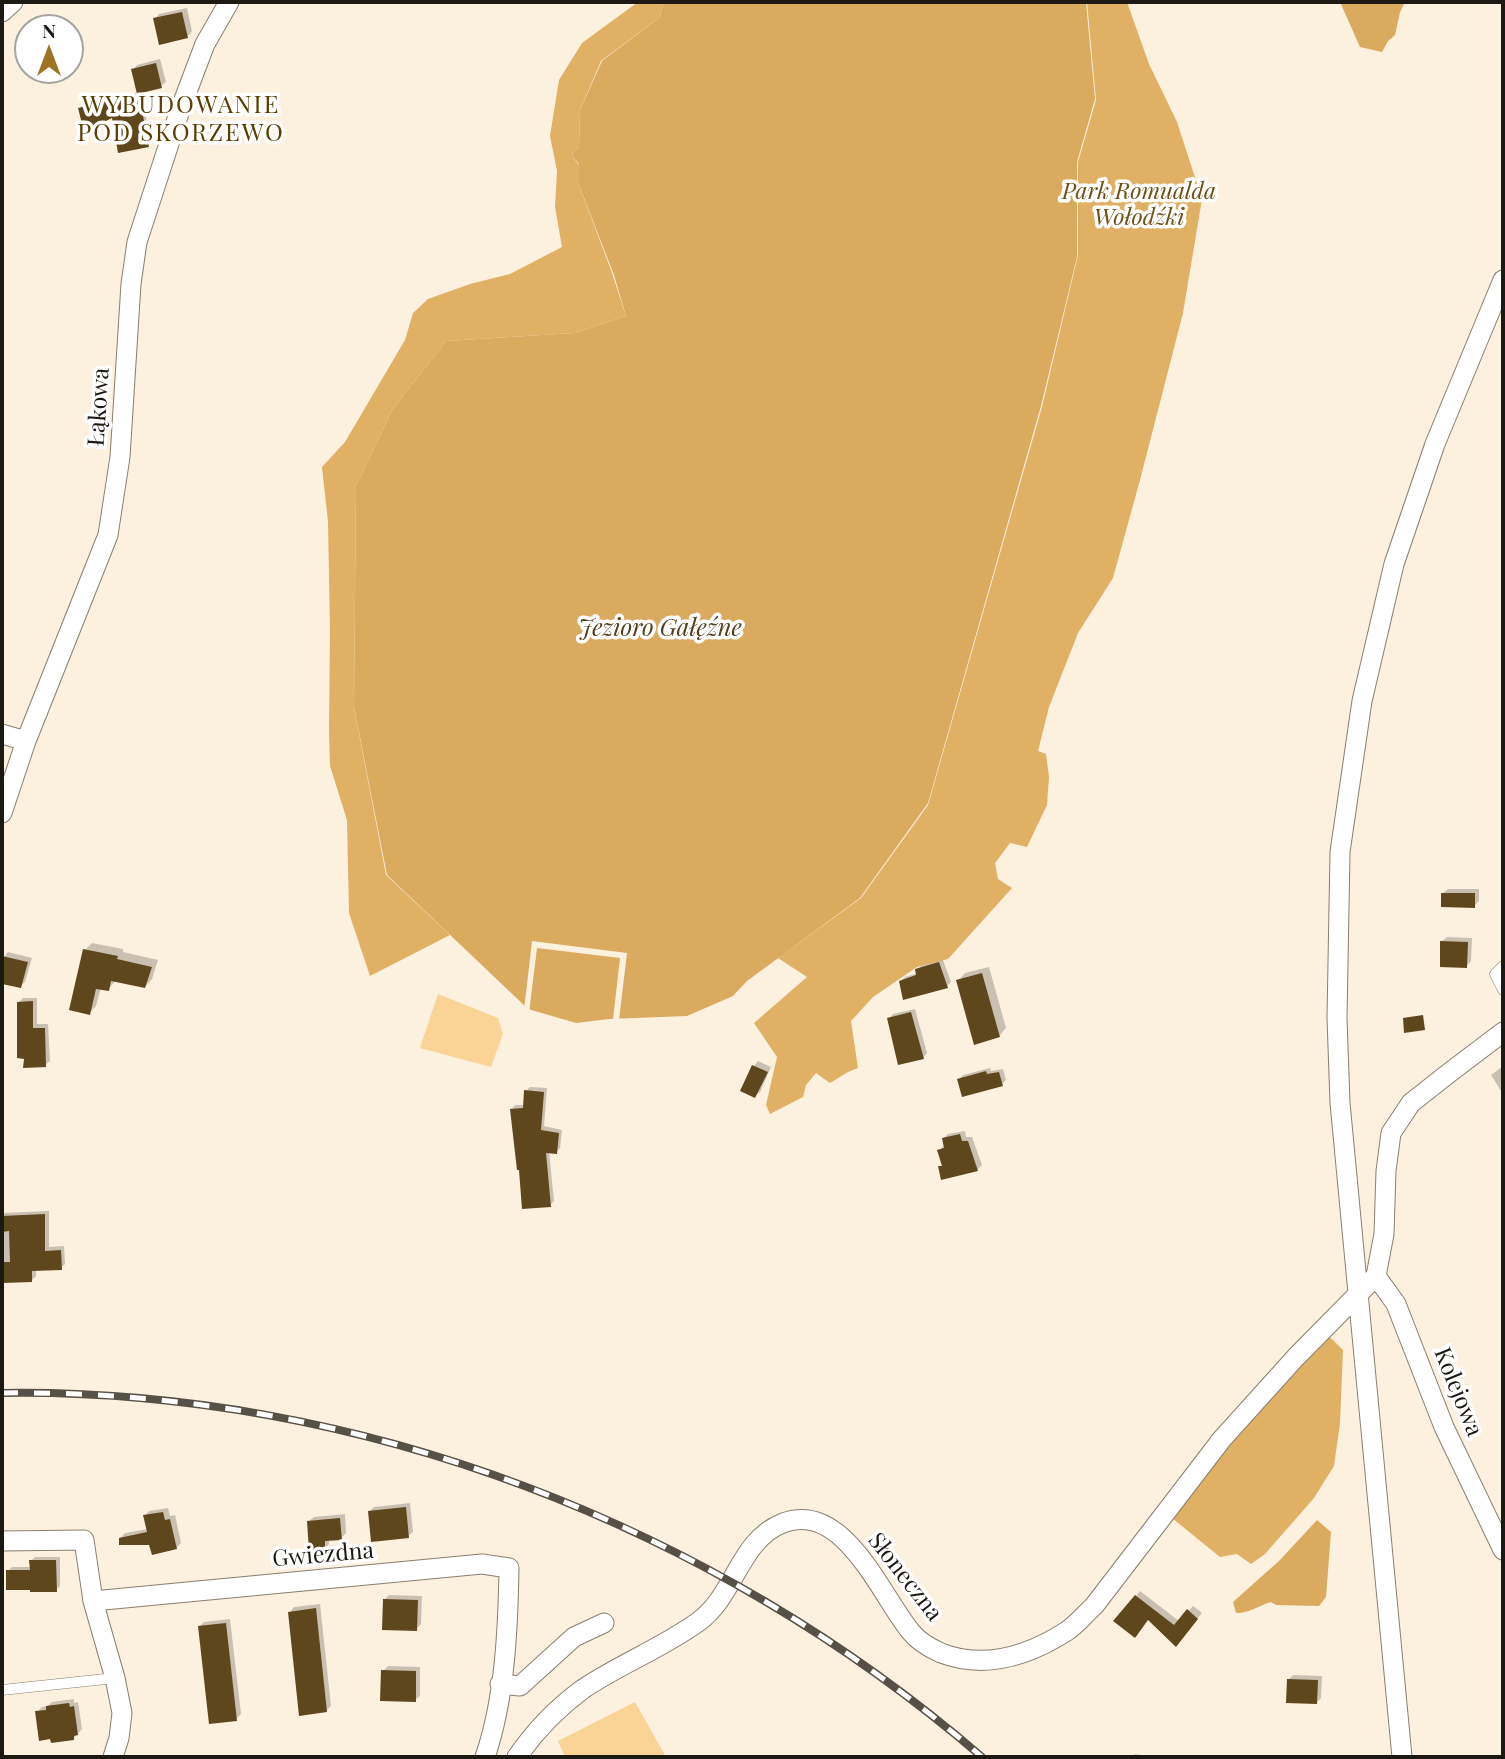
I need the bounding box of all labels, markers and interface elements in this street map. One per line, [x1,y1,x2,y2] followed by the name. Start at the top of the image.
[14,14,84,84] north arrow
[42,17,56,43] text: N
[79,92,283,148] district label: WYBUDOWANIE POD SKORZEWO
[1062,178,1216,232] park label: Park Romualda Wołodźki
[82,367,116,447] street label: Łąkowa
[578,615,742,643] water label: Jezioro Gałęźne
[1428,1344,1488,1440] street label: Kolejowa
[862,1528,948,1626] street label: Słoneczna
[271,1537,375,1573] street label: Gwiezdna

